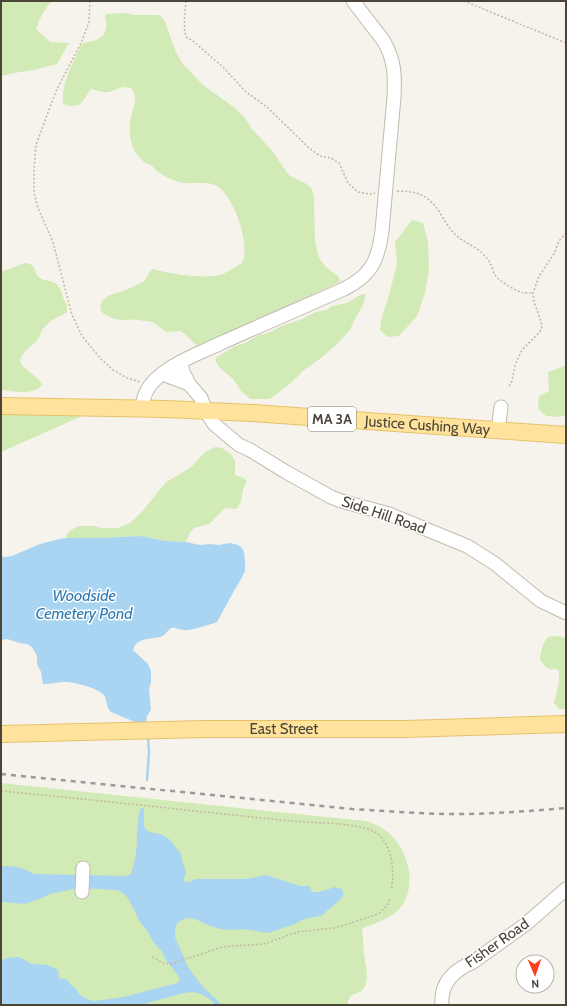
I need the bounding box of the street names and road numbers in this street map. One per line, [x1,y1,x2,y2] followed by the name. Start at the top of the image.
[308,407,356,431] road number: MA 3A
[363,412,491,439] street label: Justice Cushing Way
[340,492,428,538] street label: Side Hill Road
[250,720,318,738] street label: East Street
[462,915,532,971] street label: Fisher Road

